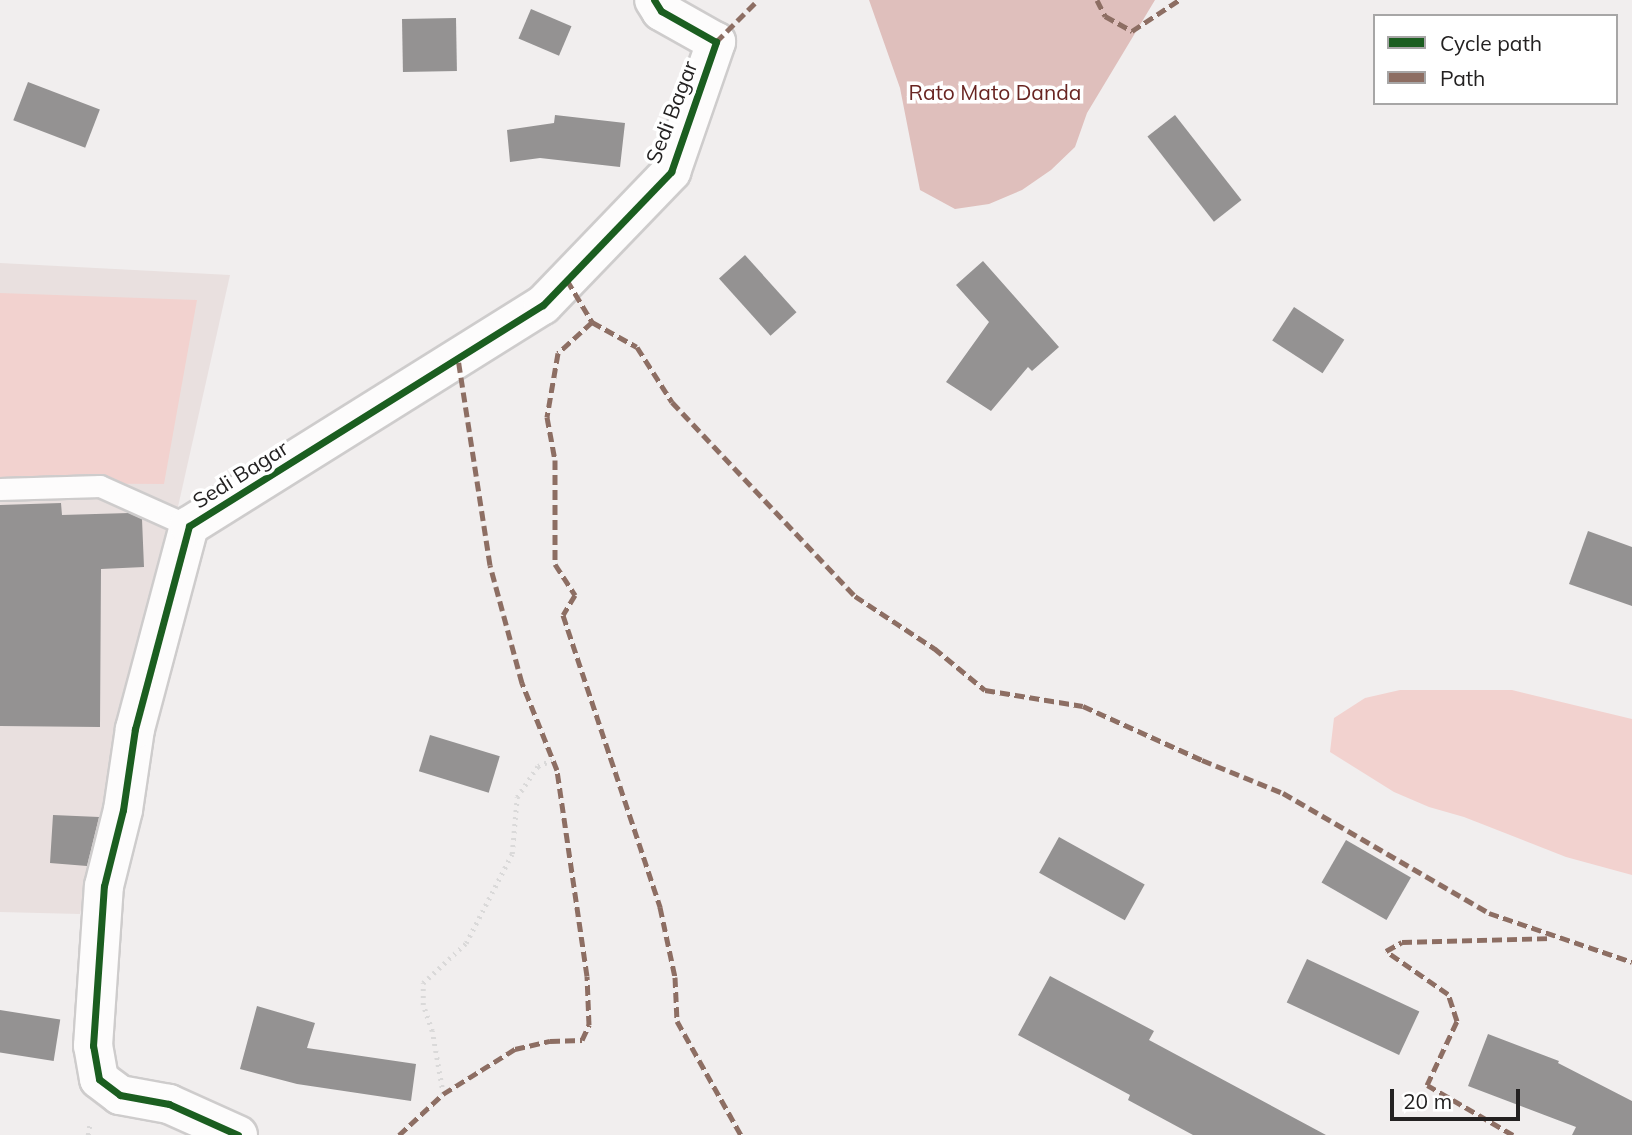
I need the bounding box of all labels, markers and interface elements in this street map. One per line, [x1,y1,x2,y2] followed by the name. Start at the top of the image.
[1373,14,1618,105] legend
[1440,30,1542,56] text: Cycle path
[640,57,702,167] street label: Sedi Bagar
[1440,65,1485,91] text: Path
[909,79,1081,105] park label: Rato Mato Danda
[188,435,292,513] street label: Sedi Bagar
[1394,1076,1524,1120] scale bar
[1403,1088,1452,1114] text: 20 m

